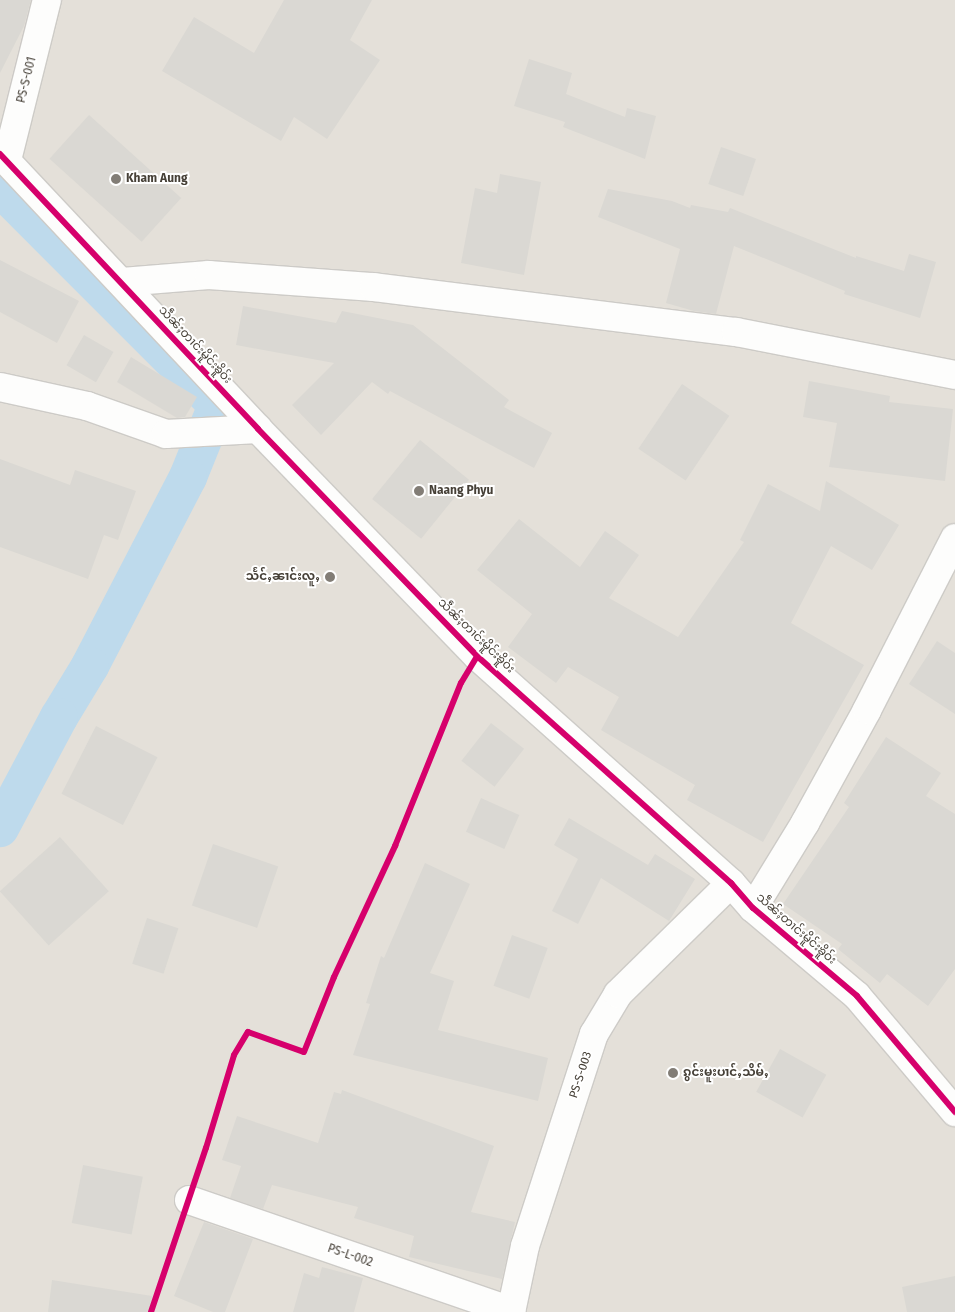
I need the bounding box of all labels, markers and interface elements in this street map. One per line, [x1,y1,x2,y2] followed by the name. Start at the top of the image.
[14,55,40,105] street label: PS-S-001
[126,172,188,186] place label: Kham Aung
[110,173,122,185] marker: Kham Aung
[155,303,235,387] street label: သဵၼ်ႈတၢင်းမိူင်းၶိူဝ်း
[429,484,493,498] place label: Naang Phyu
[413,485,425,497] marker: Naang Phyu
[246,570,320,584] place label: သႅင်ႇၼၢင်းလူႇ
[324,571,336,583] marker: သႅင်ႇၼၢင်းလူႇ
[435,596,517,676] street label: သဵၼ်ႈတၢင်းမိူင်းၶိူဝ်း
[753,890,839,968] street label: သဵၼ်ႈတၢင်းမိူင်းၶိူဝ်း
[567,1050,595,1100] street label: PS-S-003
[683,1066,769,1080] place label: ၵွင်းမူးပၢင်ႇသိမ်ႇ
[667,1067,679,1079] marker: ၵွင်းမူးပၢင်ႇသိမ်ႇ
[325,1242,375,1270] street label: PS-L-002

